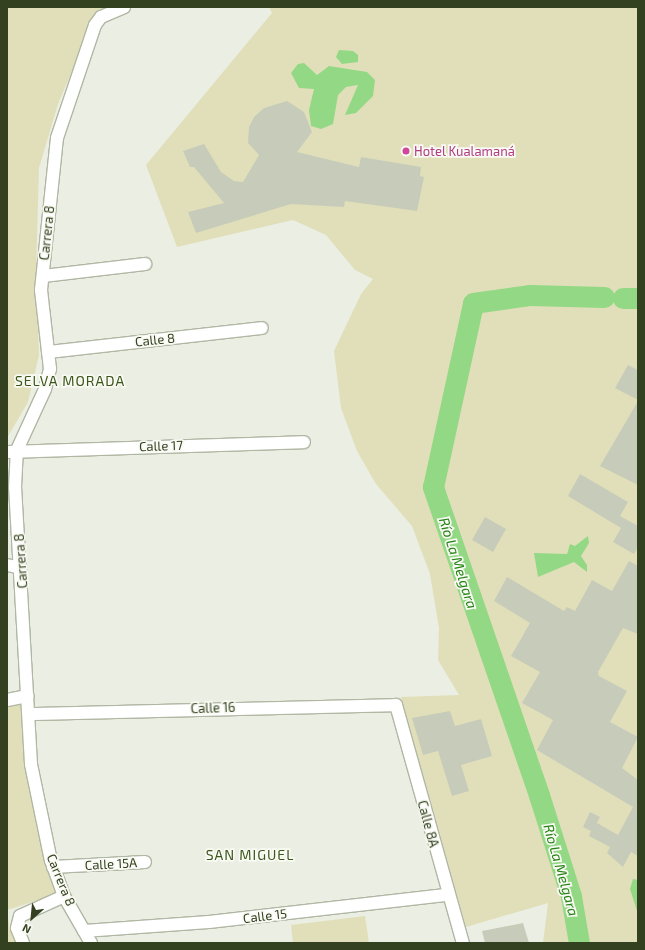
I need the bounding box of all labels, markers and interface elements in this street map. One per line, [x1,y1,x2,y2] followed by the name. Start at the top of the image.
[414,143,515,159] place label: Hotel Kualamaná
[401,146,411,156] marker: Hotel Kualamaná
[36,205,58,261] street label: Carrera 8
[134,330,176,350] street label: Calle 8
[15,373,125,389] district label: SELVA MORADA
[139,437,183,455] street label: Calle 17
[435,515,481,611] water label: Río La Melgara
[11,533,31,589] street label: Carrera 8
[190,699,236,717] street label: Calle 16
[414,799,442,849] street label: Calle 8A
[540,822,582,918] water label: Río La Melgara
[206,847,294,863] district label: SAN MIGUEL
[43,852,79,908] street label: Carrera 8
[84,855,138,873] street label: Calle 15A
[12,898,52,938] north arrow
[242,906,288,926] street label: Calle 15
[20,922,33,937] text: N

